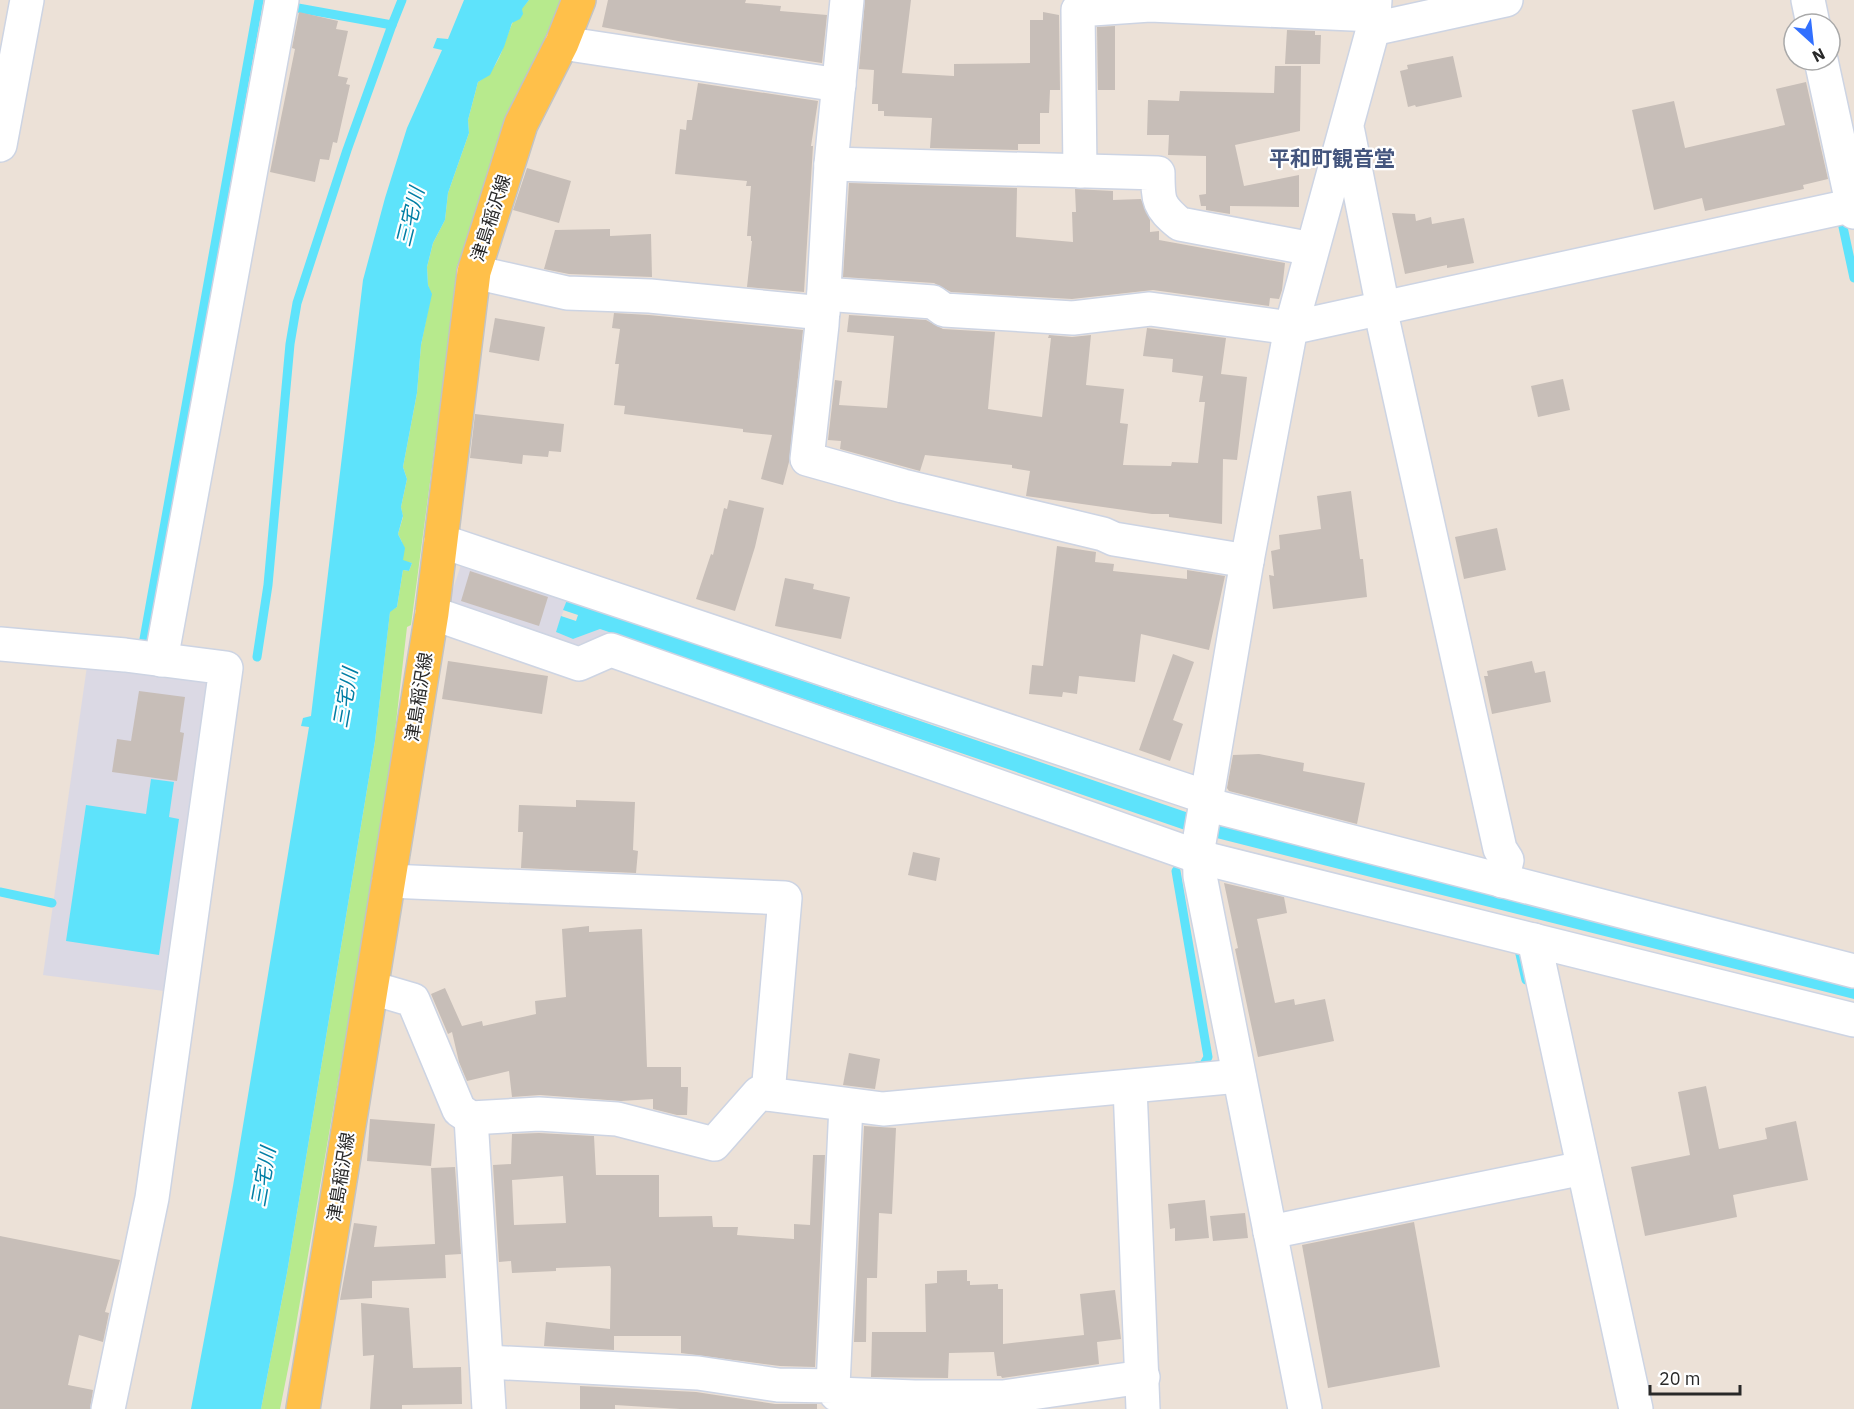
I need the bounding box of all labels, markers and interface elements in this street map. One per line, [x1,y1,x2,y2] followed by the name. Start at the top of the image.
[1782,12,1842,72] north arrow
[1809,44,1829,67] text: N
[1269,144,1395,172] district label: 平和町観音堂
[466,171,515,264] street label: 津島稲沢線
[389,183,430,249] water label: 三宅川
[400,651,437,743] street label: 津島稲沢線
[326,664,363,730] water label: 三宅川
[322,1131,359,1223] street label: 津島稲沢線
[244,1143,281,1209] water label: 三宅川
[1650,1358,1740,1396] scale bar
[1659,1367,1701,1390] text: 20 m

